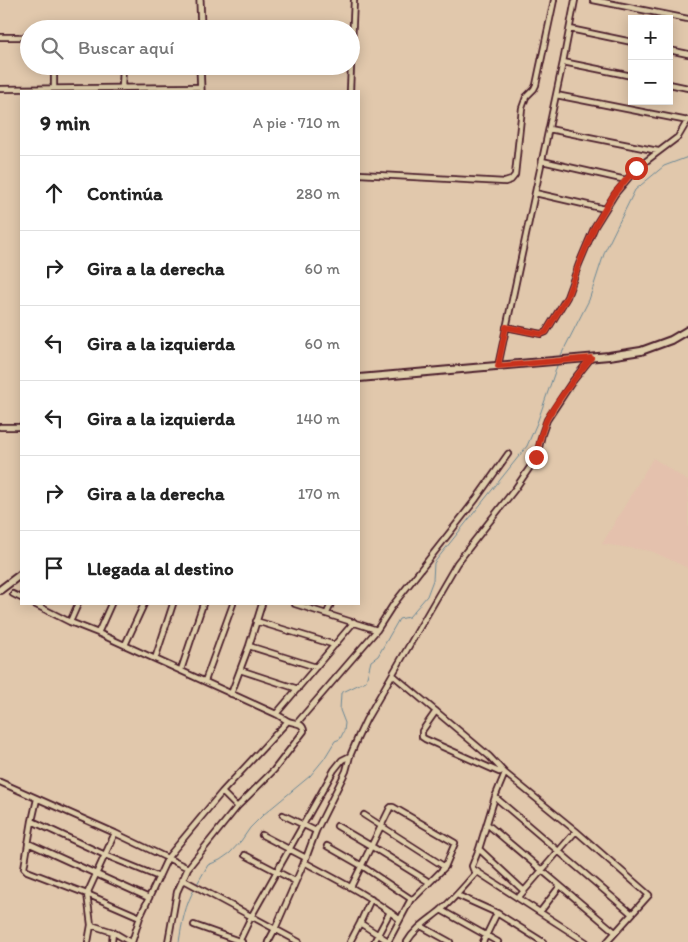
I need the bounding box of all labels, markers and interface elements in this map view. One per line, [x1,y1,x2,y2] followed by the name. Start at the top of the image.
[628,15,673,105] map controls
[628,15,673,60] button: +
[20,20,360,75] search box
[38,34,66,62] icon: search
[78,36,174,59] text: Buscar aquí
[628,60,673,105] button: −
[40,110,90,135] text: 9 min
[253,113,340,132] text: A pie · 710 m
[625,157,648,180] route start
[40,179,68,207] icon: ahead
[87,182,163,205] text: Continúa
[296,184,340,203] text: 280 m
[40,254,68,282] icon: right
[87,257,225,280] text: Gira a la derecha
[305,259,340,278] text: 60 m
[40,329,68,357] icon: left
[87,332,235,355] text: Gira a la izquierda
[305,334,340,353] text: 60 m
[40,404,68,432] icon: left
[87,407,235,430] text: Gira a la izquierda
[296,409,340,428] text: 140 m
[525,446,548,469] route end
[40,479,68,507] icon: right
[87,482,225,505] text: Gira a la derecha
[298,484,340,503] text: 170 m
[40,554,68,582] icon: arrive
[87,557,234,580] text: Llegada al destino

